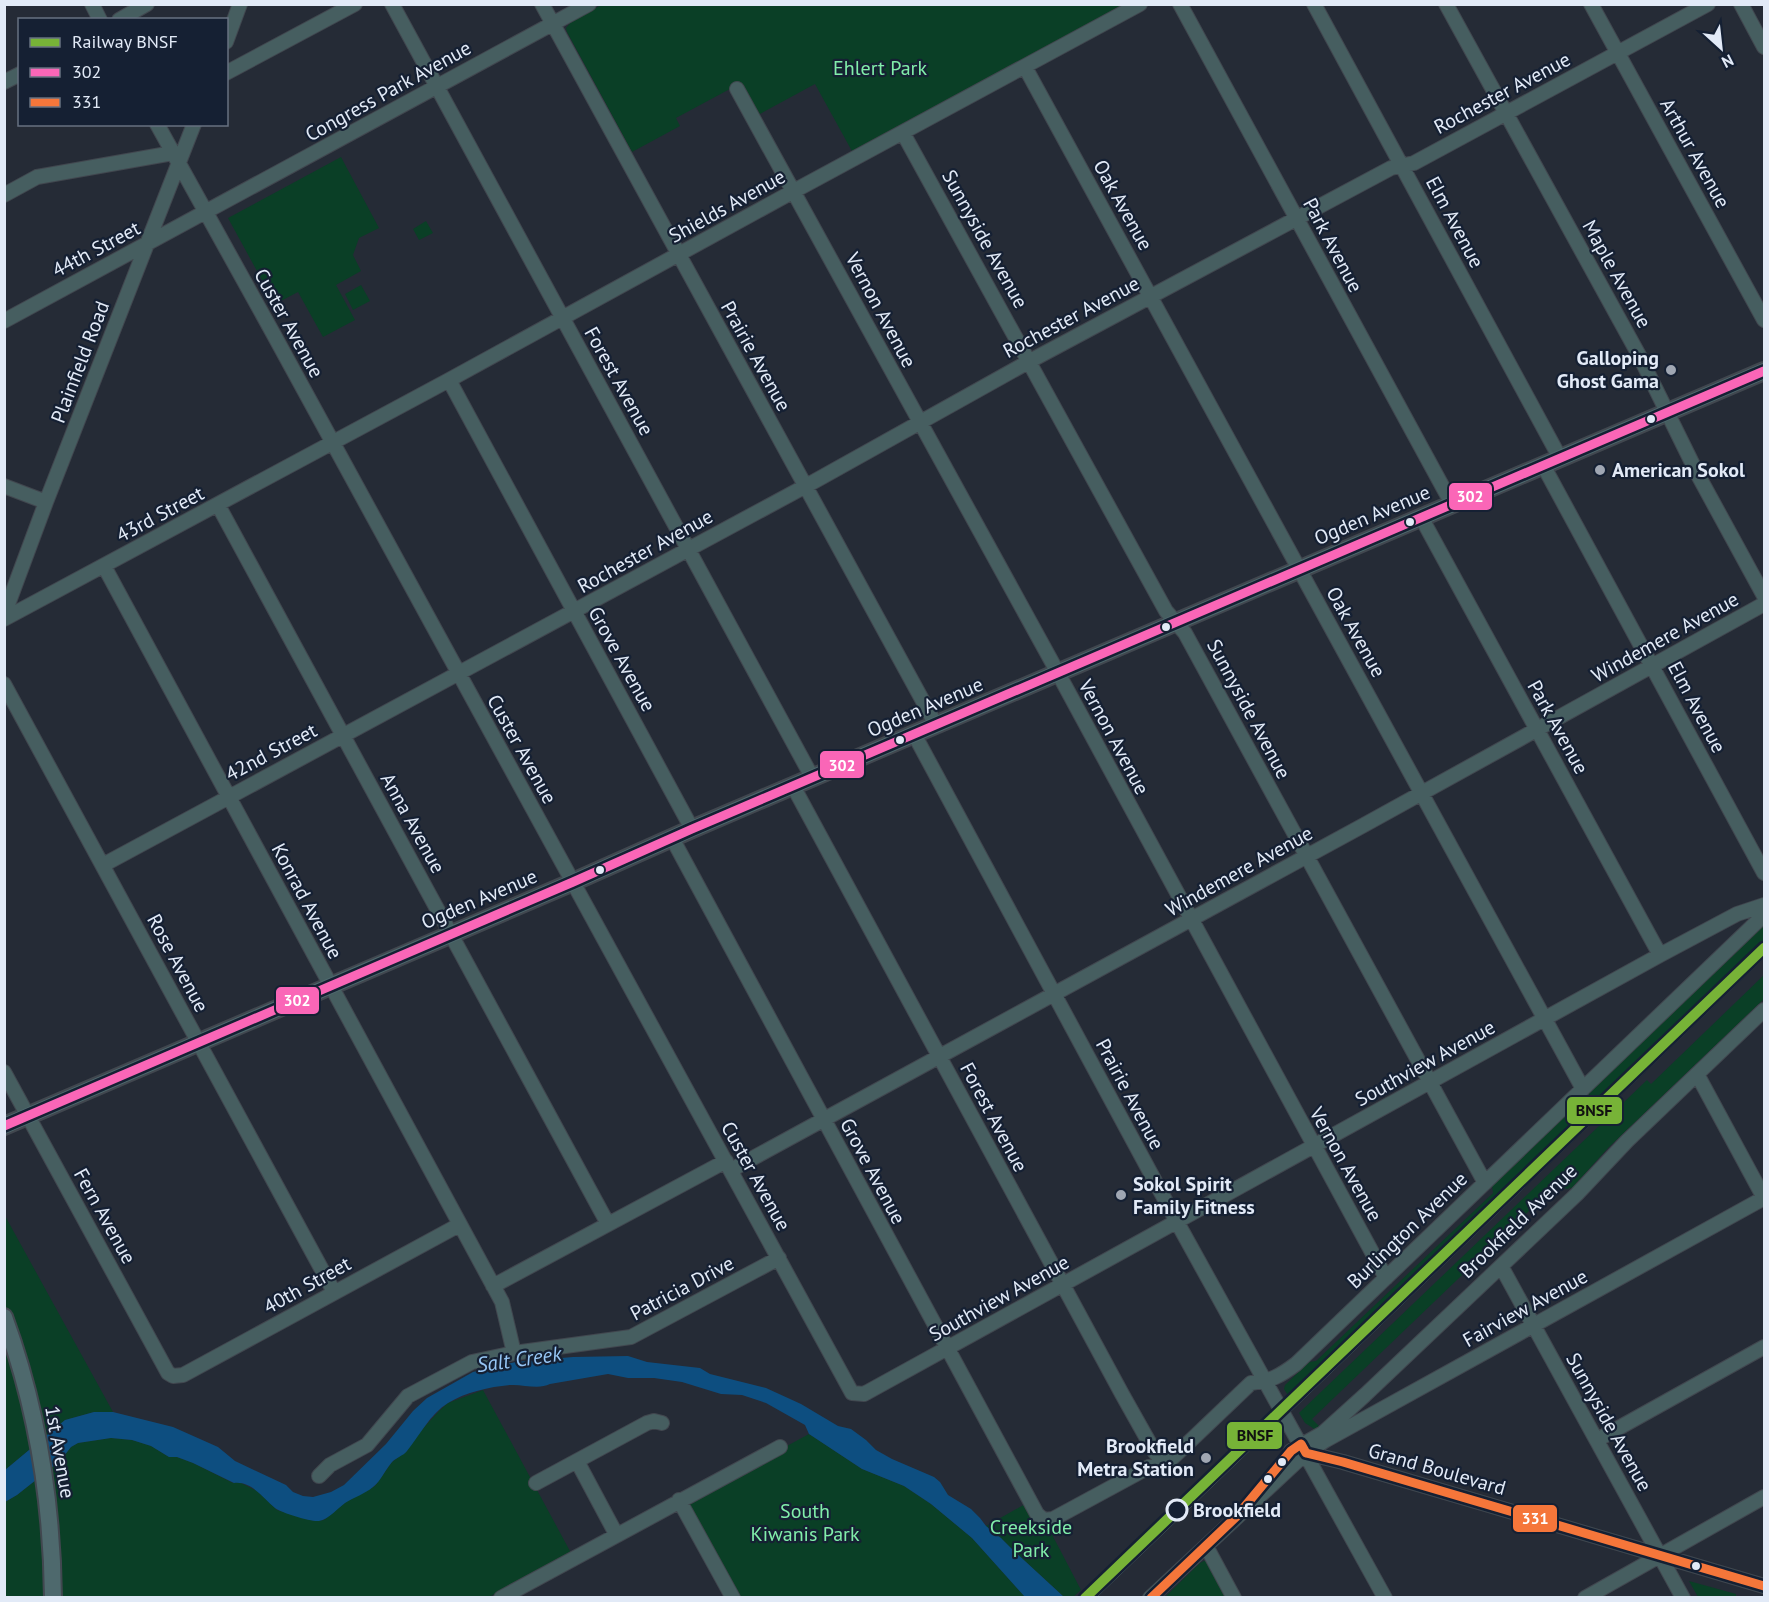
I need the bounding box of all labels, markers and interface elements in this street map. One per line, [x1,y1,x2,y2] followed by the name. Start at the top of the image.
[18,18,228,126] legend
[1691,18,1751,78] north arrow
[72,30,178,53] text: Railway BNSF
[301,35,475,147] street label: Congress Park Avenue
[1429,46,1575,140] street label: Rochester Avenue
[1719,50,1737,73] text: N
[833,55,927,81] park label: Ehlert Park
[72,60,101,83] text: 302
[72,90,101,113] text: 331
[1654,94,1736,212] street label: Arthur Avenue
[1087,155,1159,255] street label: Oak Avenue
[664,163,790,249] street label: Shields Avenue
[936,165,1034,313] street label: Sunnyside Avenue
[1420,172,1490,272] street label: Elm Avenue
[1297,193,1369,297] street label: Park Avenue
[48,215,145,283] street label: 44th Street
[1577,215,1657,333] street label: Maple Avenue
[839,247,922,372] street label: Vernon Avenue
[248,264,330,382] street label: Custer Avenue
[998,270,1144,364] street label: Rochester Avenue
[715,296,797,416] street label: Prairie Avenue
[45,297,115,427] street label: Plainfield Road
[578,322,660,440] street label: Forest Avenue
[1557,345,1659,394] place label: Galloping Ghost Gama
[1664,363,1678,377] marker: Galloping Ghost Gama
[1645,413,1657,425] unlabelled marker
[1612,457,1745,483] place label: American Sokol
[1593,463,1607,477] marker: American Sokol
[1310,479,1434,551] street label: Ogden Avenue
[112,480,209,548] street label: 43rd Street
[1448,482,1493,511] line badge: 302
[1456,486,1484,506] text: 302
[573,503,717,599] street label: Rochester Avenue
[1404,516,1416,528] unlabelled marker
[1320,582,1392,682] street label: Oak Avenue
[1587,586,1743,688] street label: Windemere Avenue
[582,602,662,716] street label: Grove Avenue
[1160,621,1172,633] unlabelled marker
[1201,635,1297,783] street label: Sunnyside Avenue
[1662,657,1732,757] street label: Elm Avenue
[863,671,987,743] street label: Ogden Avenue
[1072,674,1155,799] street label: Vernon Avenue
[1522,676,1594,778] street label: Park Avenue
[481,690,563,808] street label: Custer Avenue
[221,717,321,787] street label: 42nd Street
[894,734,906,746] unlabelled marker
[819,750,865,779] line badge: 302
[828,755,856,775] text: 302
[375,768,451,878] street label: Anna Avenue
[1161,820,1317,922] street label: Windemere Avenue
[266,839,348,963] street label: Konrad Avenue
[417,863,541,935] street label: Ogden Avenue
[594,864,606,876] unlabelled marker
[141,909,215,1017] street label: Rose Avenue
[275,986,320,1015] line badge: 302
[283,990,311,1010] text: 302
[1350,1014,1500,1112] street label: Southview Avenue
[1090,1034,1170,1154] street label: Prairie Avenue
[954,1058,1034,1176] street label: Forest Avenue
[1566,1096,1623,1125] line badge: BNSF
[1576,1100,1612,1120] text: BNSF
[1303,1101,1388,1226] street label: Vernon Avenue
[834,1114,912,1228] street label: Grove Avenue
[715,1117,797,1235] street label: Custer Avenue
[1453,1158,1583,1284] street label: Brookfield Avenue
[68,1164,142,1268] street label: Fern Avenue
[1341,1166,1473,1294] street label: Burlington Avenue
[1133,1171,1255,1220] place label: Sokol Spirit Family Fitness
[1114,1188,1128,1202] marker: Sokol Spirit Family Fitness
[924,1249,1074,1347] street label: Southview Avenue
[259,1250,355,1320] street label: 40th Street
[626,1250,738,1326] street label: Patricia Drive
[1458,1263,1592,1353] street label: Fairview Avenue
[475,1339,565,1378] water label: Salt Creek
[1560,1348,1658,1496] street label: Sunnyside Avenue
[39,1404,81,1500] street label: 1st Avenue
[1226,1421,1283,1450] line badge: BNSF
[1237,1425,1273,1445] text: BNSF
[1077,1433,1194,1482] place label: Brookfield Metra Station
[1365,1437,1509,1501] street label: Grand Boulevard
[1199,1451,1213,1465] marker: Brookfield Metra Station
[1276,1456,1288,1468] unlabelled marker
[1262,1473,1274,1485] unlabelled marker
[1193,1497,1281,1523] place label: Brookfield
[750,1498,860,1547] park label: South Kiwanis Park
[1166,1499,1188,1521] marker: Brookfield
[1512,1504,1558,1533] line badge: 331
[1521,1508,1549,1528] text: 331
[990,1514,1072,1563] park label: Creekside Park
[1690,1560,1702,1572] unlabelled marker

